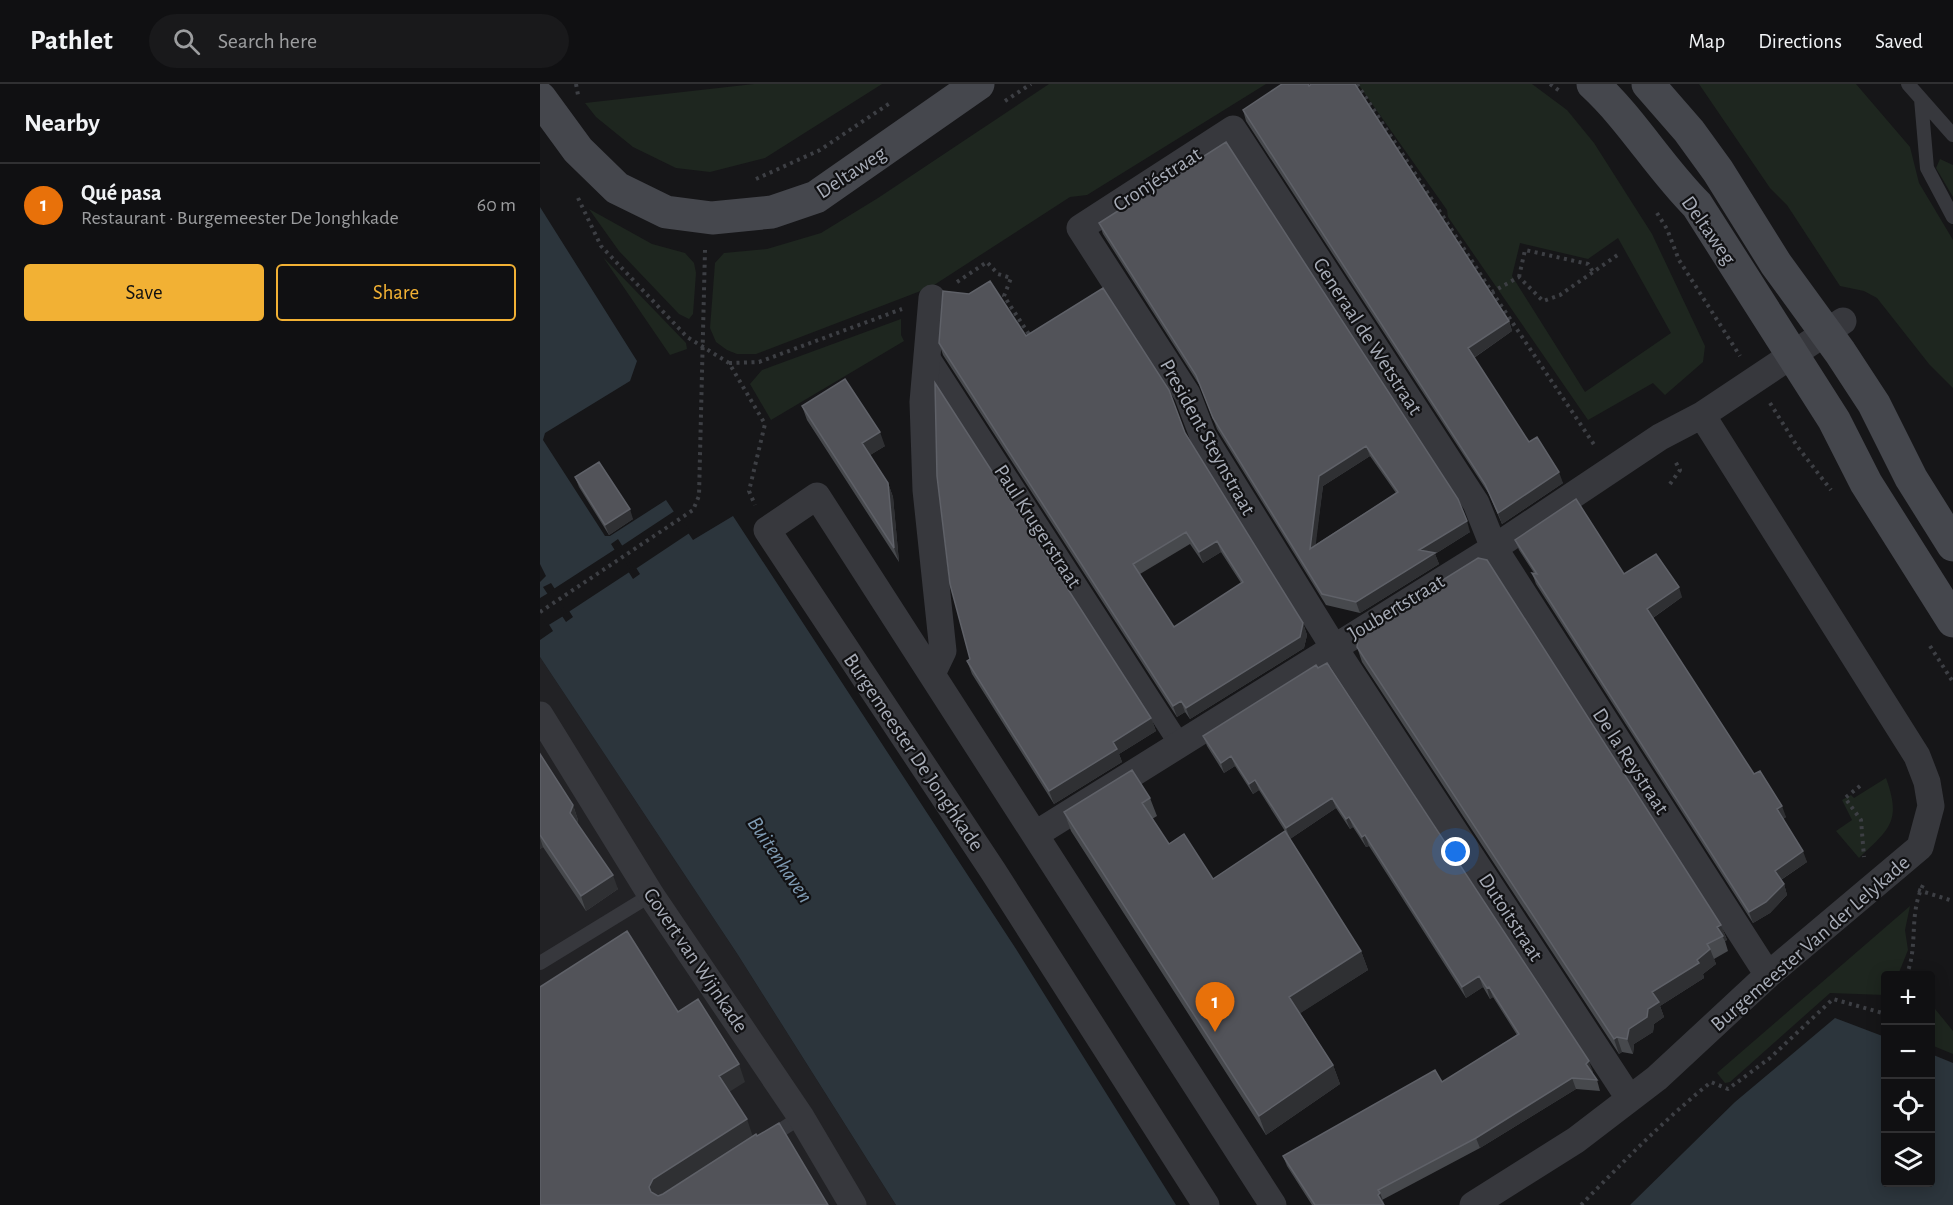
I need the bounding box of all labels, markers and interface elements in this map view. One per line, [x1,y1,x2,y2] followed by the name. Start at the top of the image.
[149,14,569,68] search box
[170,25,203,58] icon: search
[30,27,113,55] text: Pathlet
[218,30,317,52] text: Search here
[1689,31,1725,52] text: Map
[1758,31,1842,52] text: Directions
[1875,31,1923,52] text: Saved
[24,110,100,136] text: Nearby
[813,142,890,203] street label: Deltaweg
[1109,143,1205,216] street label: Cronjéstraat
[81,182,161,204] text: Qué pasa
[1678,192,1740,269] street label: Deltaweg
[40,195,47,215] text: 1
[477,195,516,215] text: 60 m
[81,208,399,228] text: Restaurant · Burgemeester De Jonghkade
[1309,254,1426,419] street label: Generaal de Wetstraat
[24,264,264,321] button: Save
[276,264,516,321] button: Share
[1156,356,1259,519] street label: President Steynstraat
[990,461,1085,592] street label: Paul Krugerstraat
[1344,570,1448,644] street label: Joubertstraat
[840,650,987,855] street label: Burgemeester De Jonghkade
[1589,704,1673,818] street label: De la Reystraat
[743,812,817,907] water label: Buitenhaven
[1441,837,1470,866] your location
[1707,852,1914,1035] street label: Burgemeester Van der Lelykade
[1475,870,1547,965] street label: Dutoitstraat
[640,884,752,1036] street label: Govert van Wijnkade
[1881,971,1935,1187] map controls
[1881,971,1935,1025] button: +
[1196,982,1234,1032] pin: 1
[1881,1025,1935,1079] button: −
[1881,1079,1935,1133] button: locate
[1881,1133,1935,1187] button: layers

